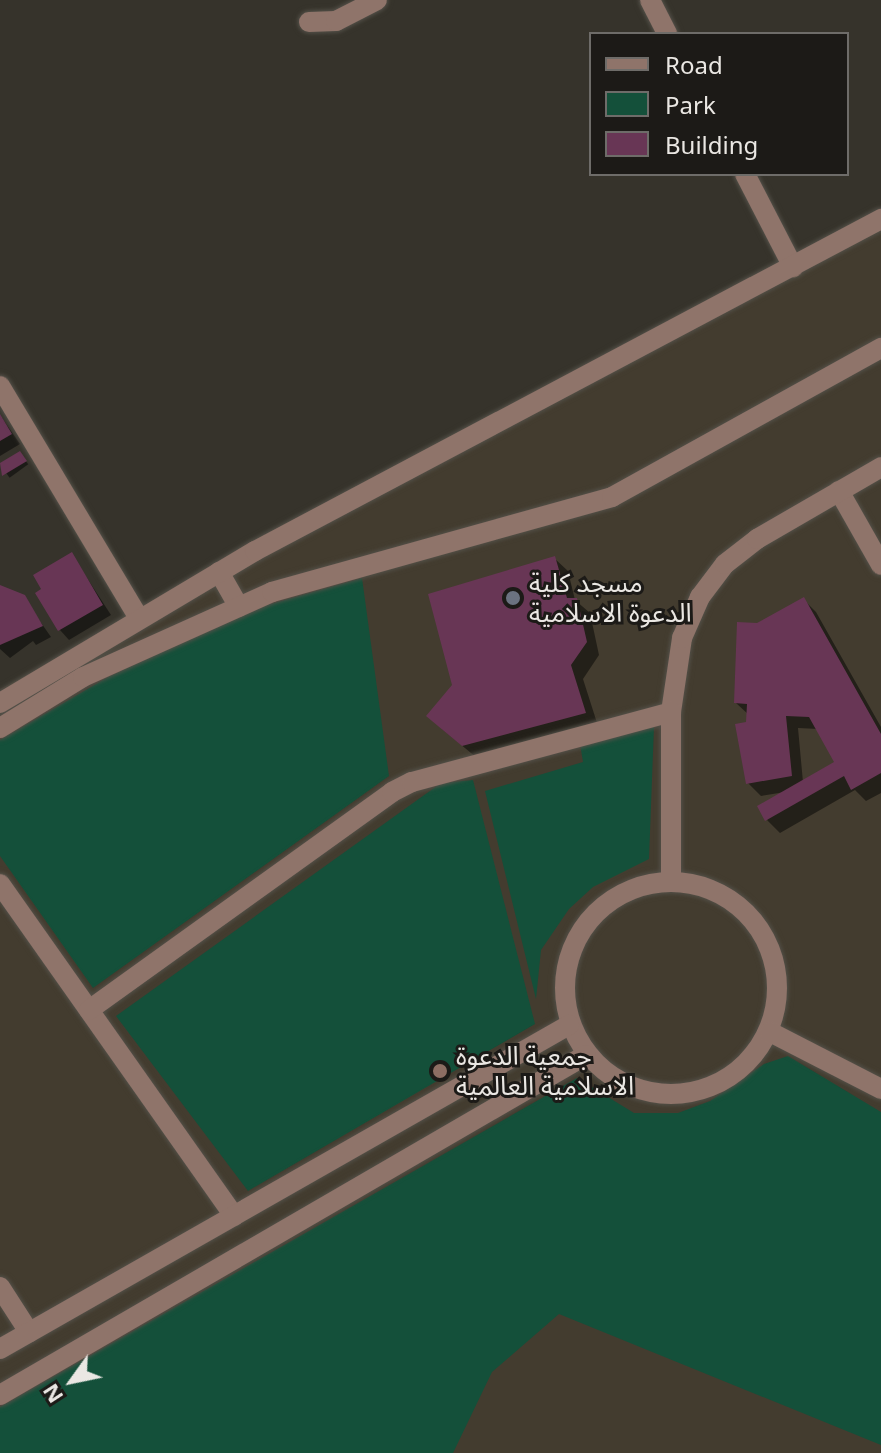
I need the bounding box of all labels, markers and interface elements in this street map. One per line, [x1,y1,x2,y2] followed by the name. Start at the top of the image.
[589,32,849,176] legend
[665,48,723,81] text: Road
[665,88,716,121] text: Park
[665,128,758,161] text: Building
[529,567,692,628] place label: مسجد كلية الدعوة الاسلامية
[504,589,522,607] marker: مسجد كلية الدعوة الاسلامية
[456,1040,634,1102] place label: جمعية الدعوة الاسلامية العالمية
[431,1062,449,1080] marker: جمعية الدعوة الاسلامية العالمية
[32,1341,112,1421] north arrow
[34,1378,69,1410] text: N

